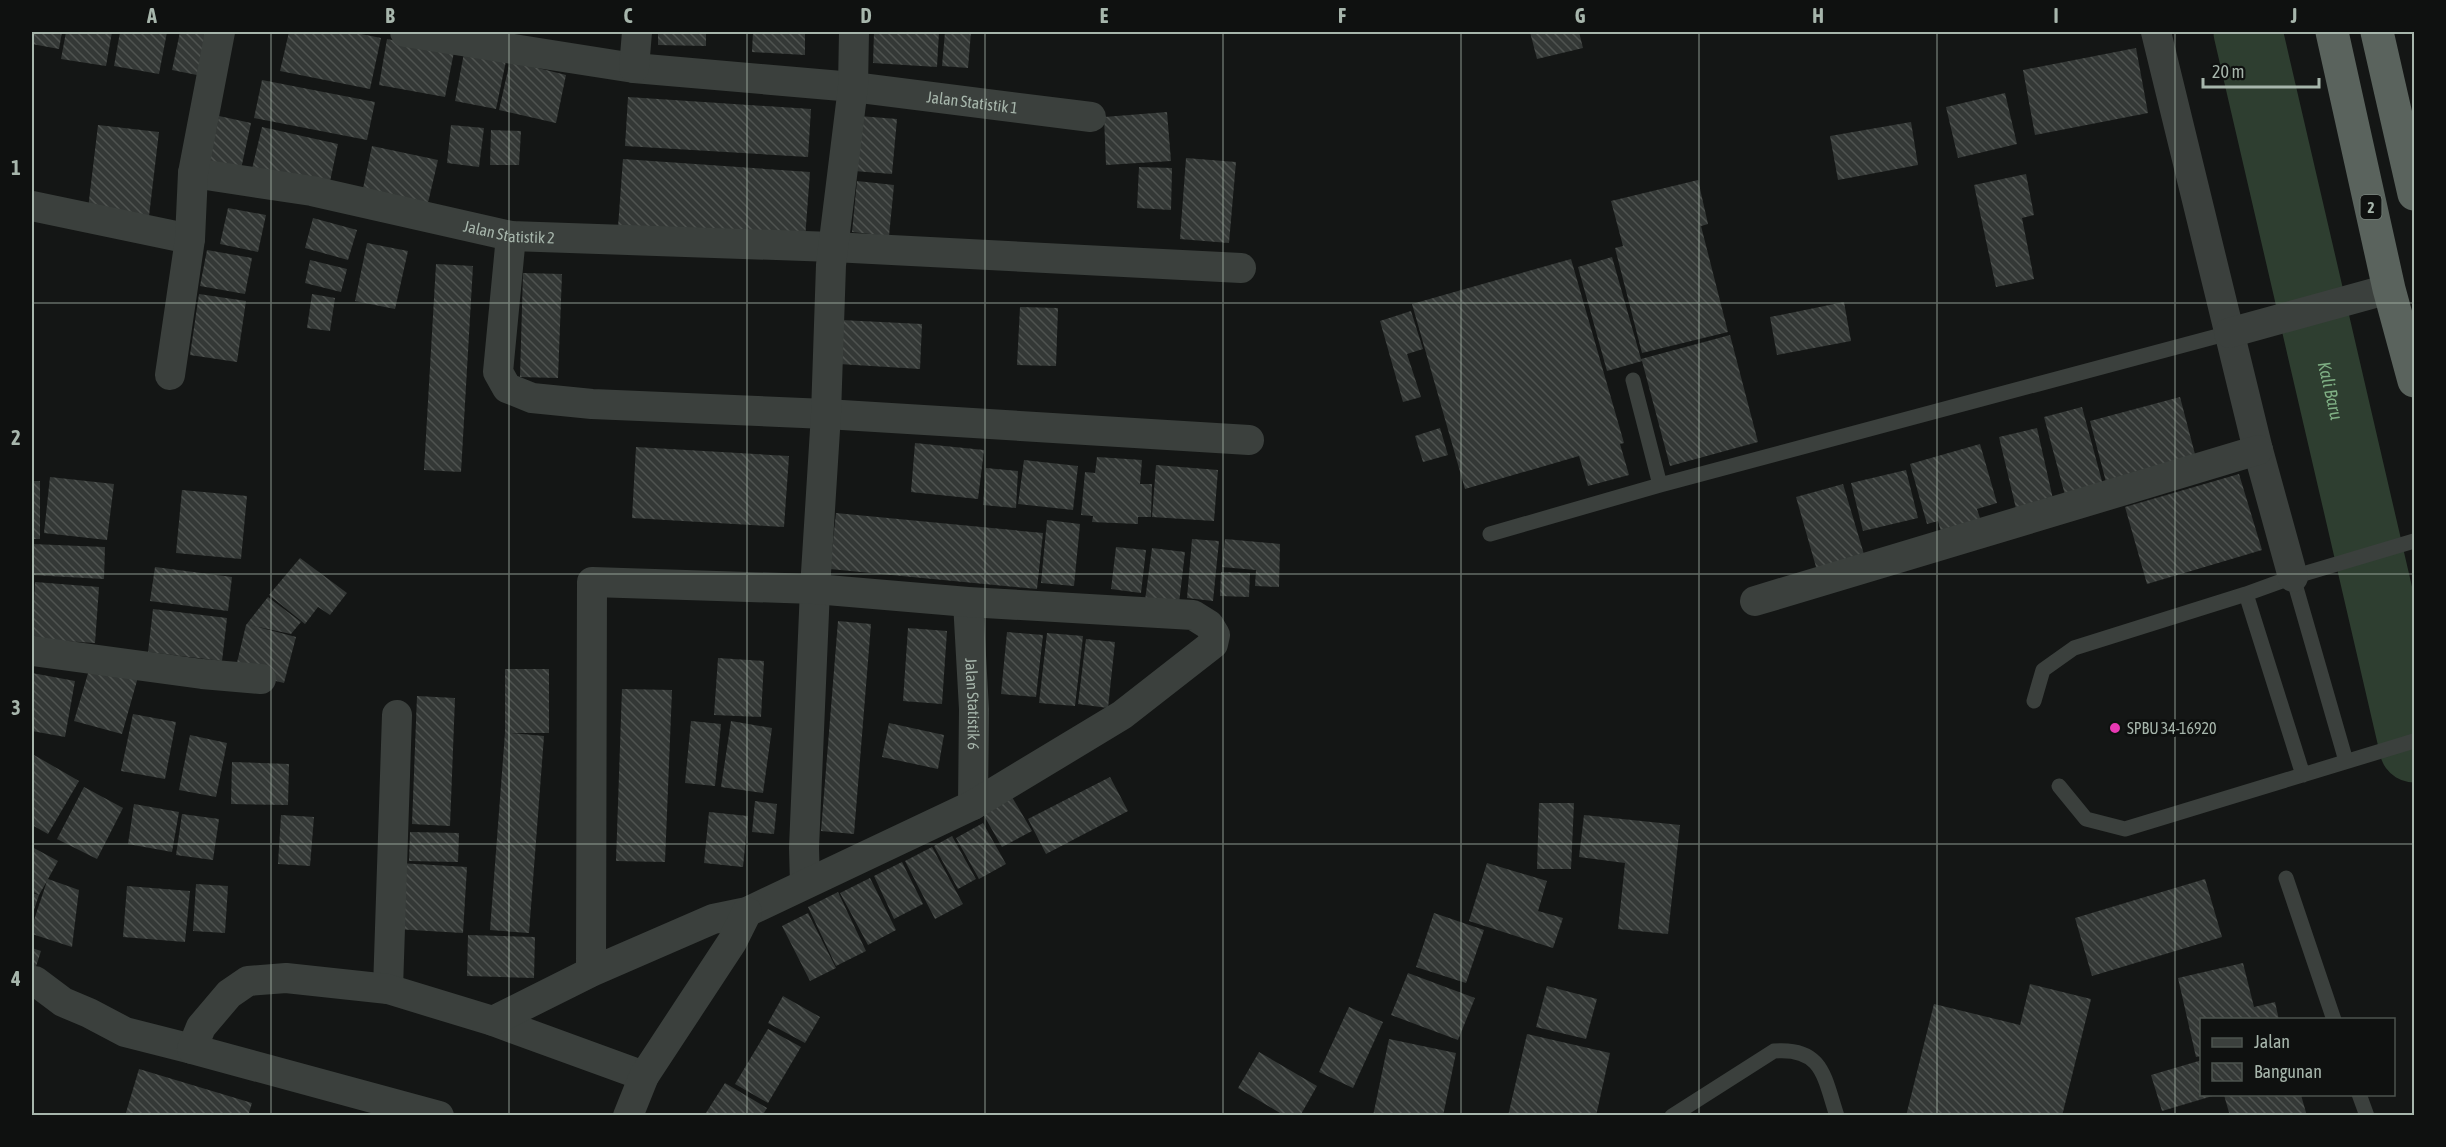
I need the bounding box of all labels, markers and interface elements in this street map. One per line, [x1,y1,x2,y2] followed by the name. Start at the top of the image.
[146,4,157,27] text: A
[385,4,395,27] text: B
[624,4,633,27] text: C
[860,4,872,27] text: D
[1100,4,1109,27] text: E
[1338,4,1346,27] text: F
[1575,4,1586,27] text: G
[1812,4,1824,27] text: H
[2053,4,2059,27] text: I
[2290,4,2297,27] text: J
[2203,51,2318,89] scale bar
[2212,61,2244,82] text: 20 m
[926,87,1019,117] street label: Jalan Statistik 1
[11,156,21,179] text: 1
[2360,195,2382,219] road number: 2
[462,217,555,246] street label: Jalan Statistik 2
[2314,359,2348,422] water label: Kali Baru
[11,426,21,449] text: 2
[962,657,983,750] street label: Jalan Statistik 6
[11,696,21,719] text: 3
[2127,719,2217,737] place label: SPBU 34-16920
[2108,721,2122,735] marker: SPBU 34-16920
[10,967,21,990] text: 4
[2200,1018,2395,1096] legend
[2254,1031,2290,1052] text: Jalan
[2254,1061,2322,1082] text: Bangunan

